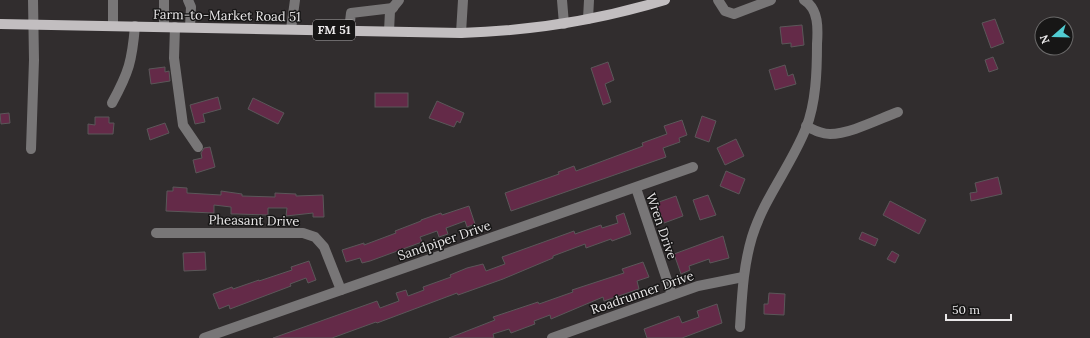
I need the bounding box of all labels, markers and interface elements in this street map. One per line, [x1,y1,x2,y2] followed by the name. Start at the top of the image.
[153,6,301,25] street label: Farm-to-Market Road 51
[1034,16,1074,56] north arrow
[313,20,355,40] road number: FM 51
[1036,33,1053,46] text: N
[642,191,681,262] street label: Wren Drive
[208,211,300,230] street label: Pheasant Drive
[395,217,493,264] street label: Sandpiper Drive
[588,267,696,318] street label: Roadrunner Drive
[946,296,1011,322] scale bar
[952,302,980,317] text: 50 m

